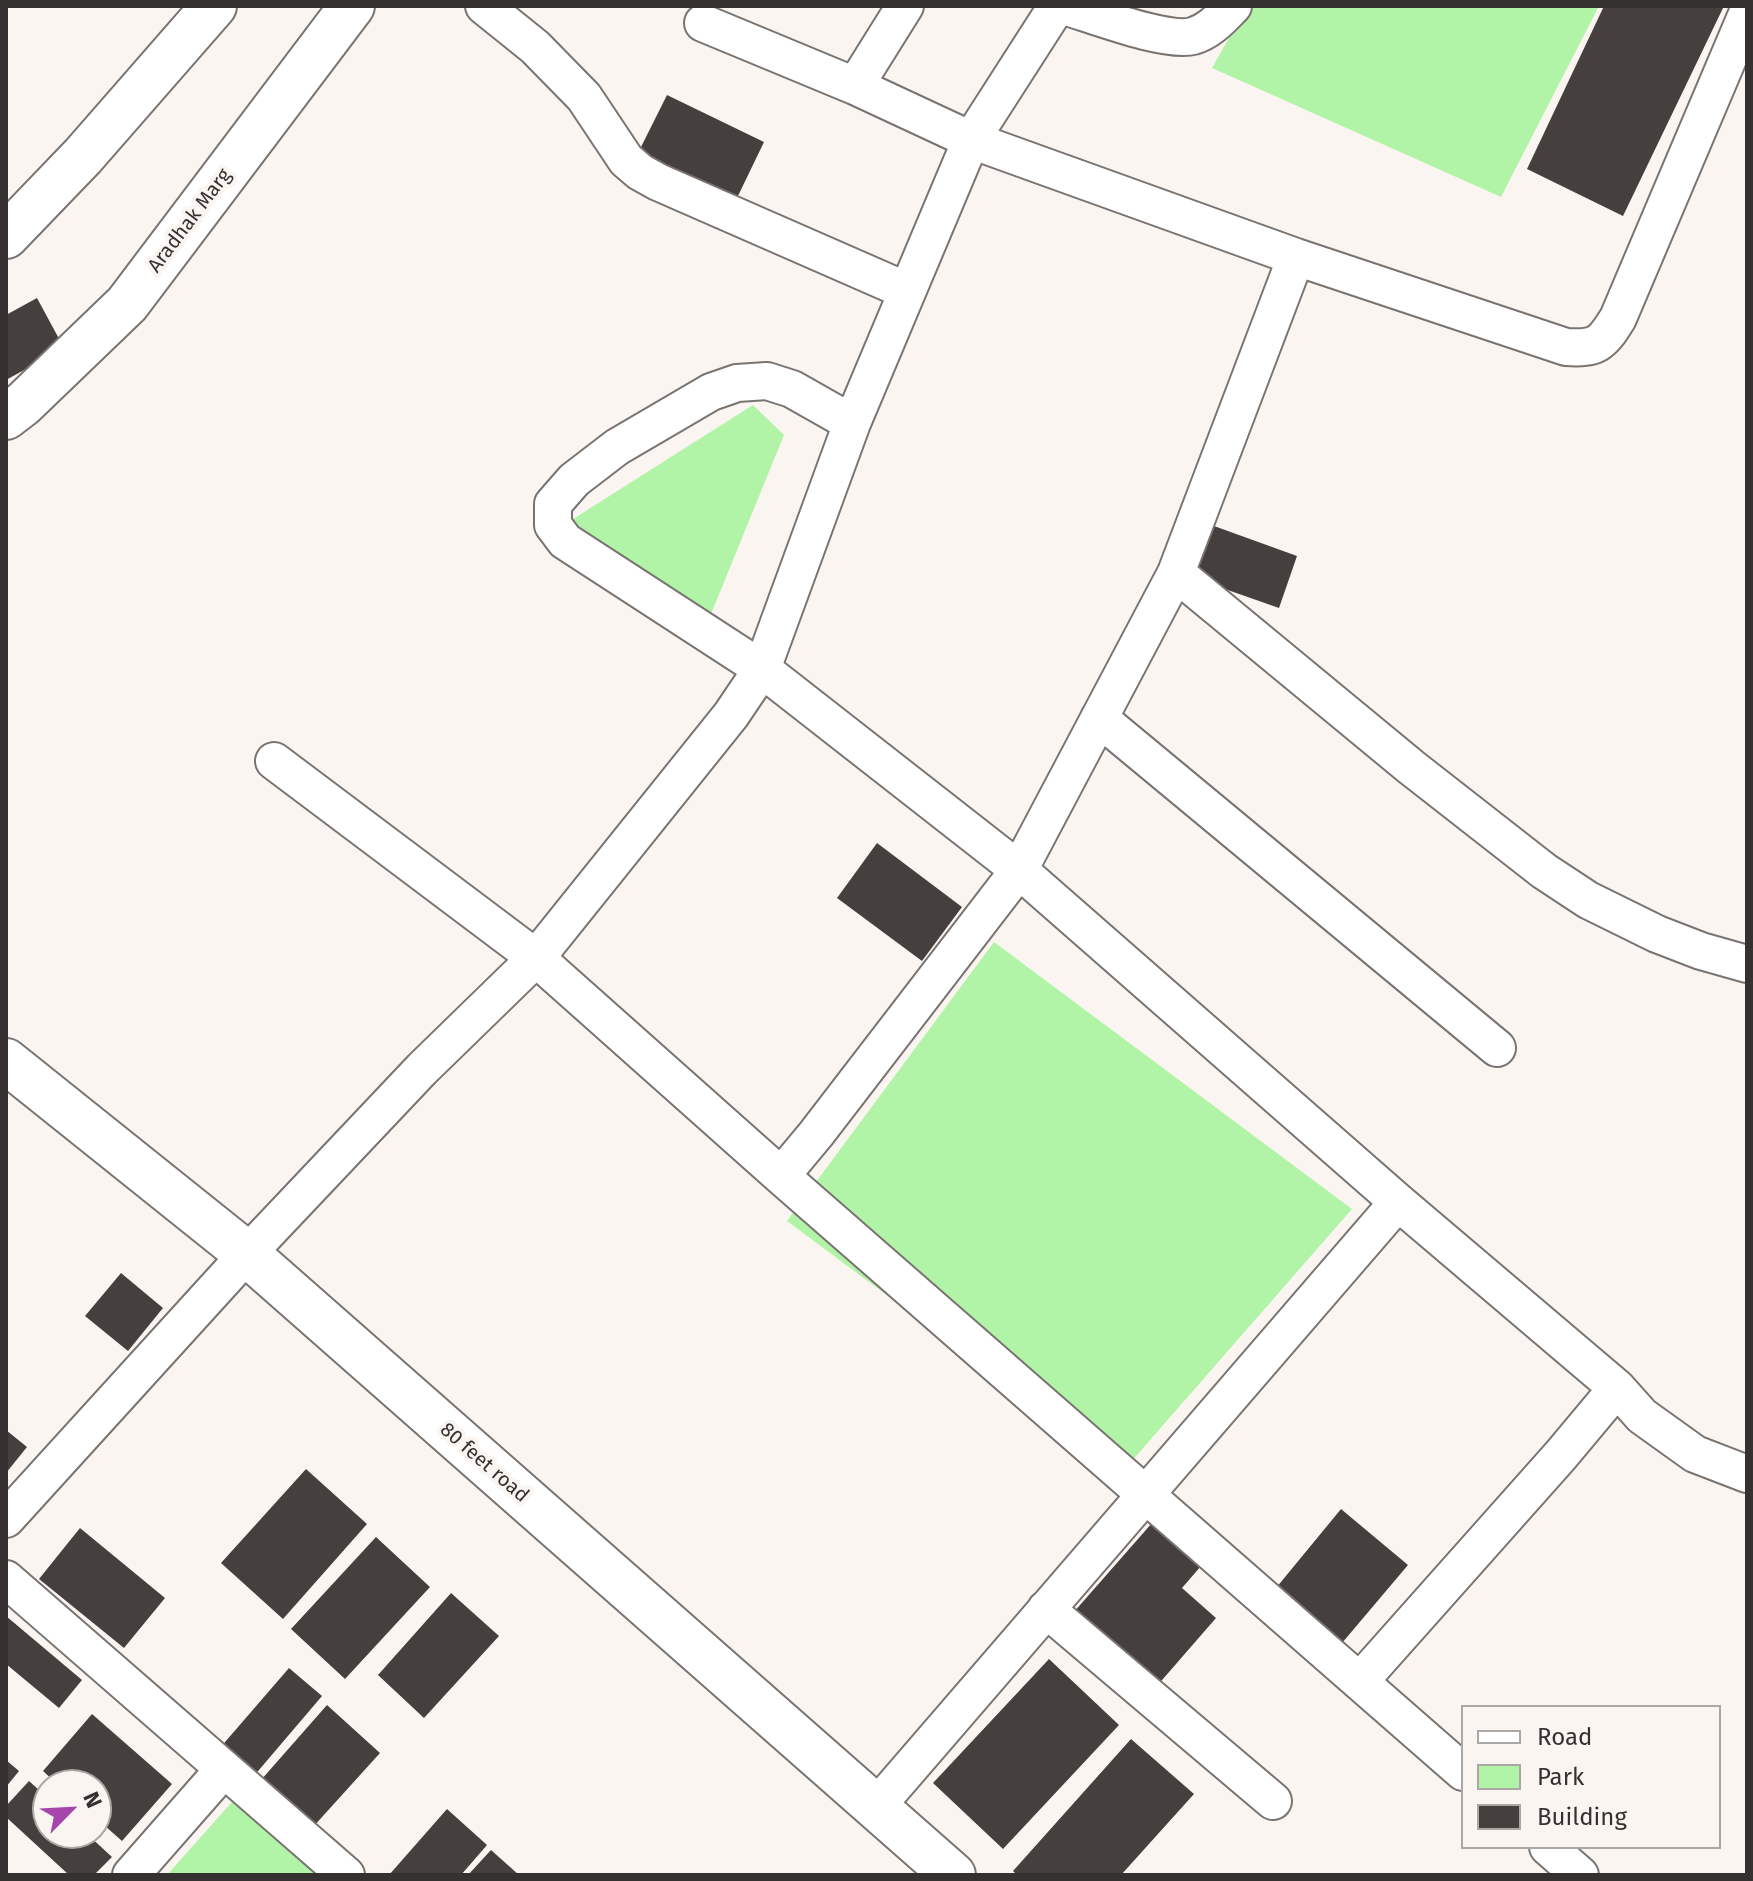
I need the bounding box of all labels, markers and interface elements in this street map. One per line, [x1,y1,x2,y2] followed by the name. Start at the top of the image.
[143,164,237,278] street label: Aradhak Marg
[435,1418,533,1508] street label: 80 feet road
[1461,1705,1721,1849] legend
[1537,1723,1592,1751] text: Road
[1537,1763,1584,1791] text: Park
[32,1769,112,1849] north arrow
[77,1788,108,1812] text: N
[1537,1803,1627,1831] text: Building

